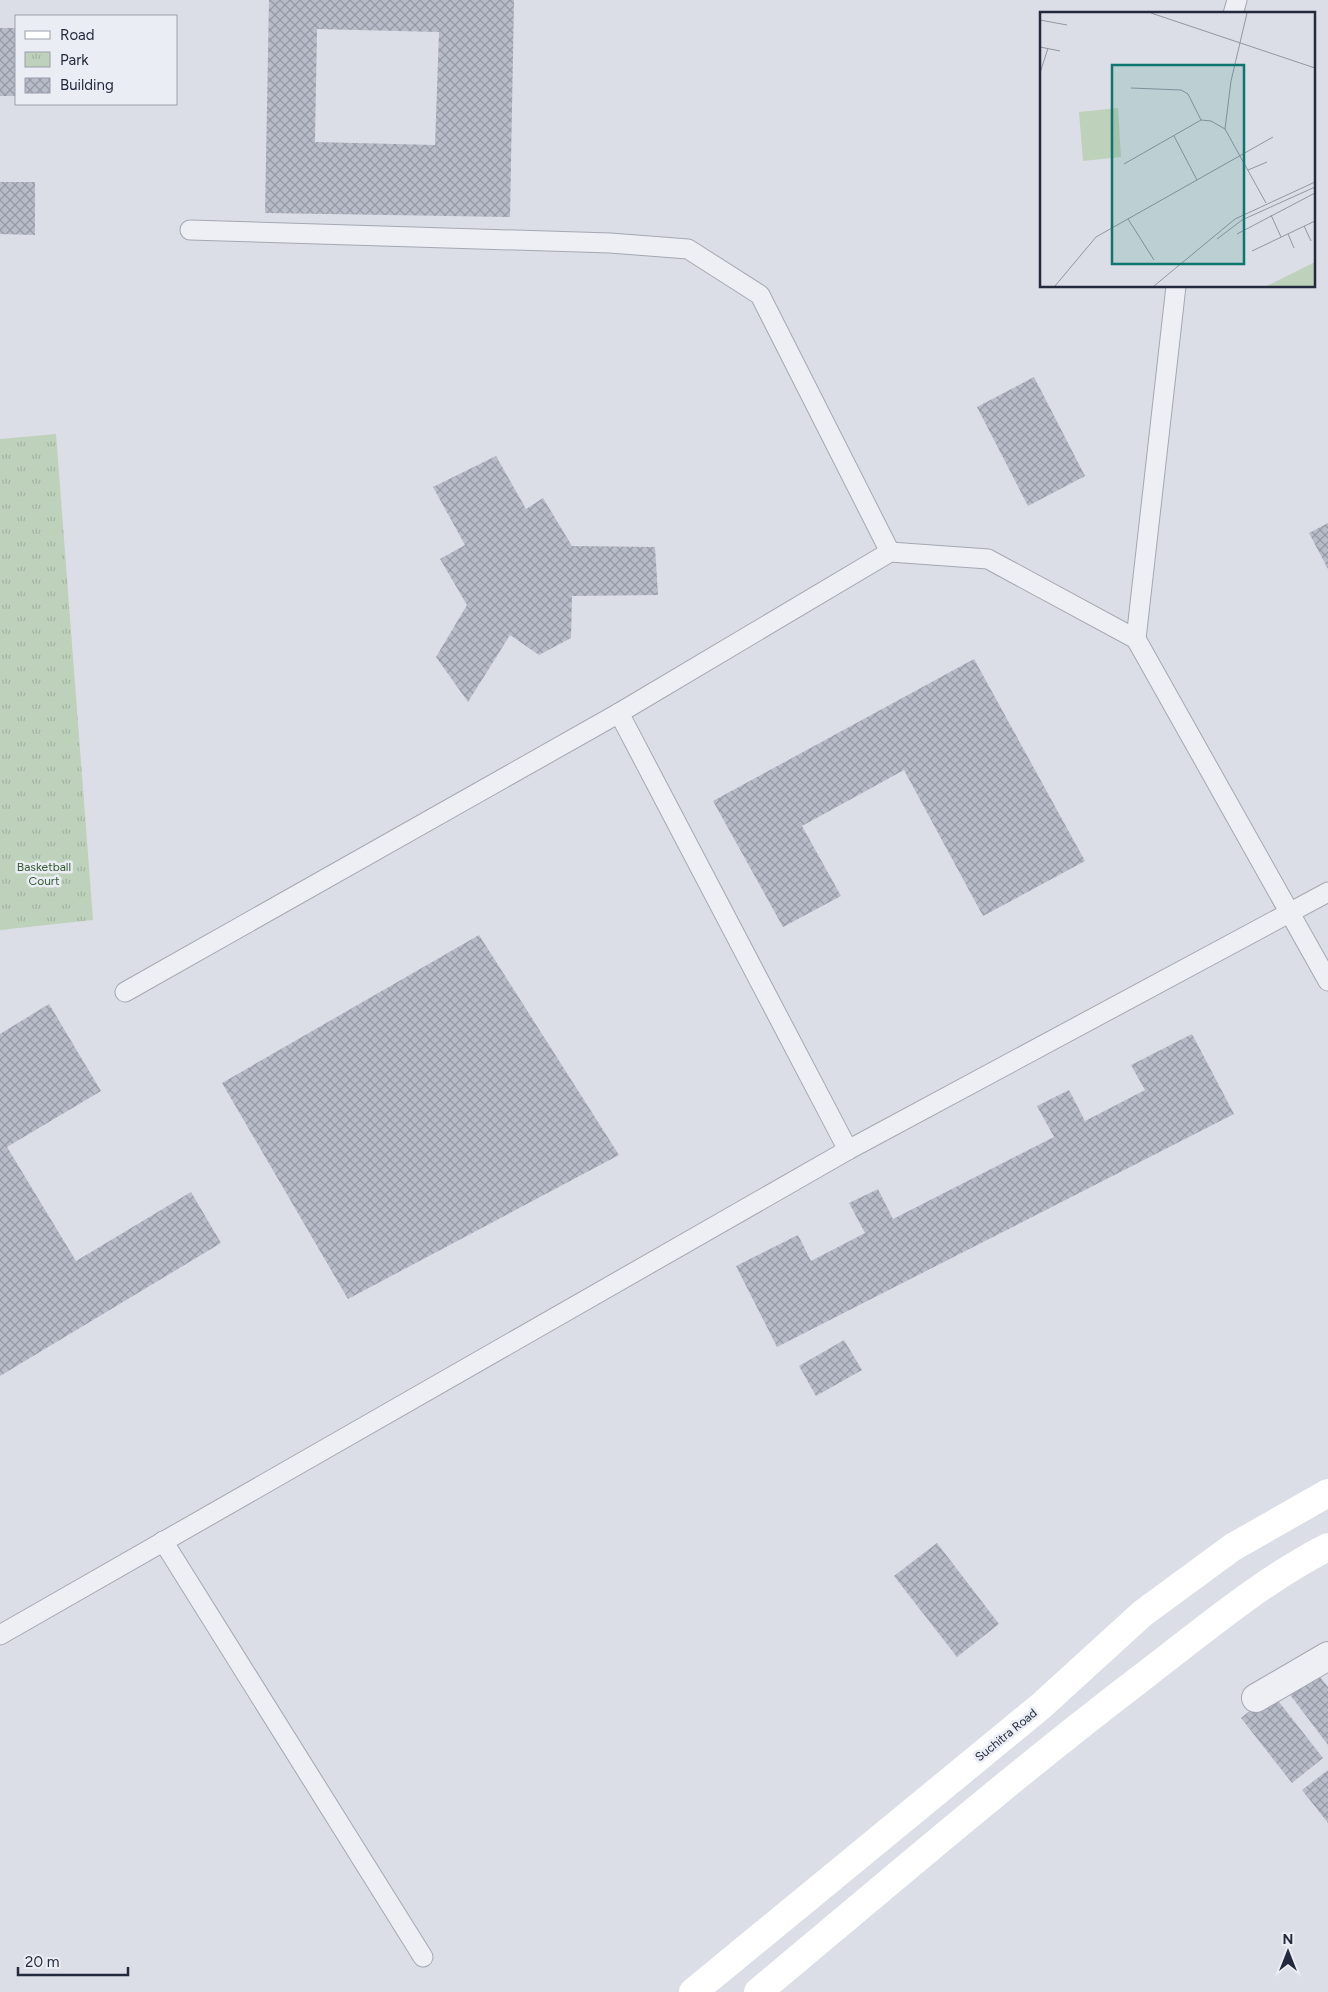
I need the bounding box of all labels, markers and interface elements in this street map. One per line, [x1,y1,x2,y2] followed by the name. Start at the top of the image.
[1040,12,1316,288] inset map
[15,15,178,105] legend
[60,26,95,44] text: Road
[60,51,89,69] text: Park
[60,76,114,94] text: Building
[17,860,71,888] park label: Basketball Court
[972,1706,1040,1764] street label: Suchitra Road
[1263,1927,1313,1977] north arrow
[1283,1931,1293,1948] text: N
[18,1944,128,1976] scale bar
[25,1953,59,1971] text: 20 m

